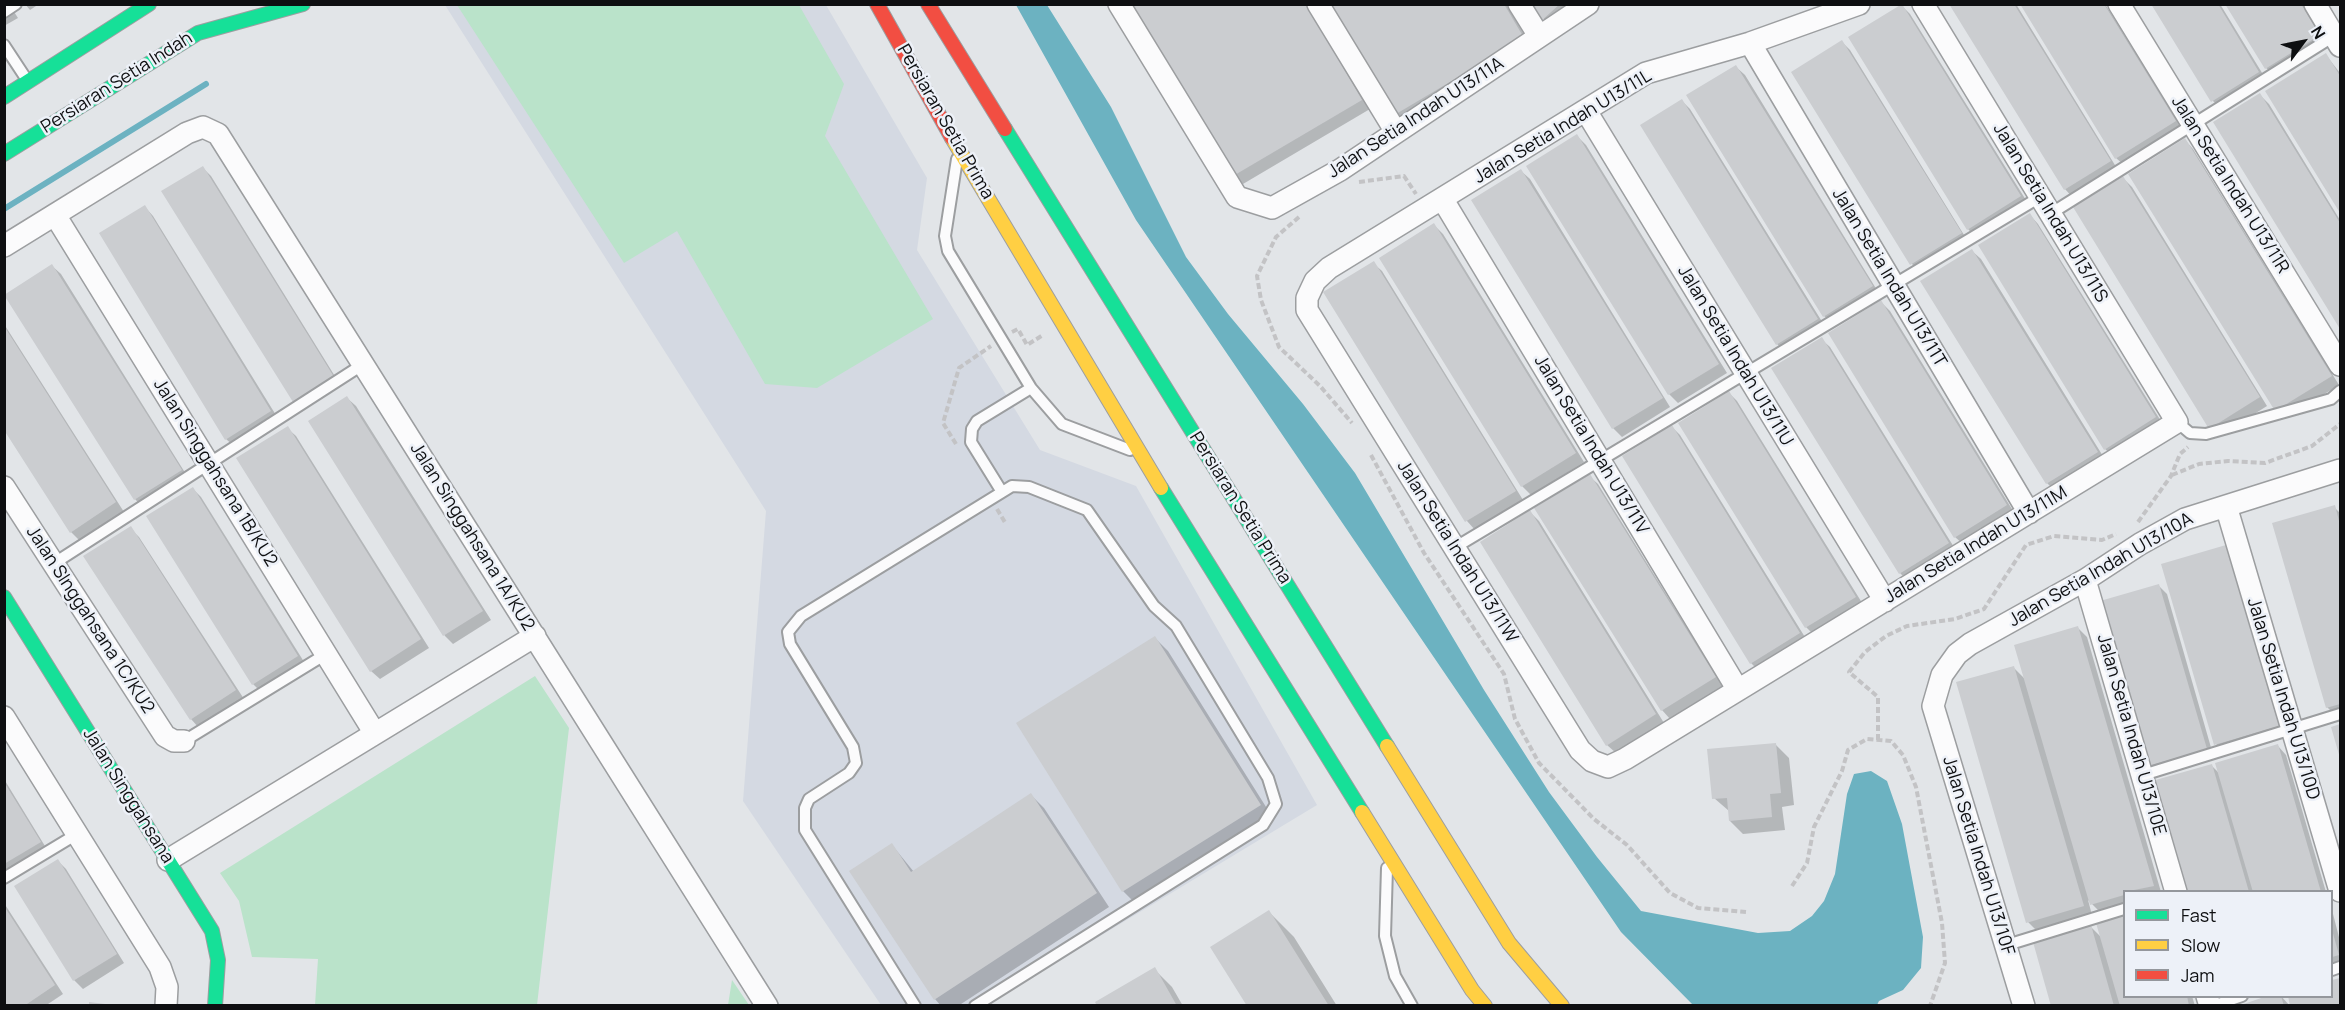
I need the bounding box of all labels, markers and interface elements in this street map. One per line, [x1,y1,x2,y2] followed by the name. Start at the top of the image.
[2273,12,2333,72] north arrow
[2306,22,2331,43] text: N
[37,28,197,138] street label: Persiaran Setia Indah
[892,41,998,203] street label: Persiaran Setia Prima
[1324,53,1508,183] street label: Jalan Setia Indah U13/11A
[1470,65,1656,189] street label: Jalan Setia Indah U13/11L
[2166,92,2294,278] street label: Jalan Setia Indah U13/11R
[1988,120,2112,306] street label: Jalan Setia Indah U13/11S
[1827,185,1951,371] street label: Jalan Setia Indah U13/11T
[1673,262,1797,450] street label: Jalan Setia Indah U13/11U
[1529,352,1653,538] street label: Jalan Setia Indah U13/11V
[148,375,282,571] street label: Jalan Singgahsana 1B/KU2
[1184,428,1296,588] street label: Persiaran Setia Prima
[405,439,539,635] street label: Jalan Singgahsana 1A/KU2
[1392,457,1522,647] street label: Jalan Setia Indah U13/11W
[1881,482,2071,608] street label: Jalan Setia Indah U13/11M
[2005,508,2197,632] street label: Jalan Setia Indah U13/10A
[21,522,159,718] street label: Jalan SInggahsana 1C/KU2
[2242,595,2324,803] street label: Jalan Setia Indah U13/10D
[2092,632,2170,838] street label: Jalan Setia Indah U13/10E
[78,725,178,867] street label: Jalan Singgahsana
[1937,754,2019,958] street label: Jalan Setia Indah U13/10F
[2123,890,2333,998] legend
[2181,903,2216,927] text: Fast
[2181,933,2220,957] text: Slow
[2181,963,2215,987] text: Jam

